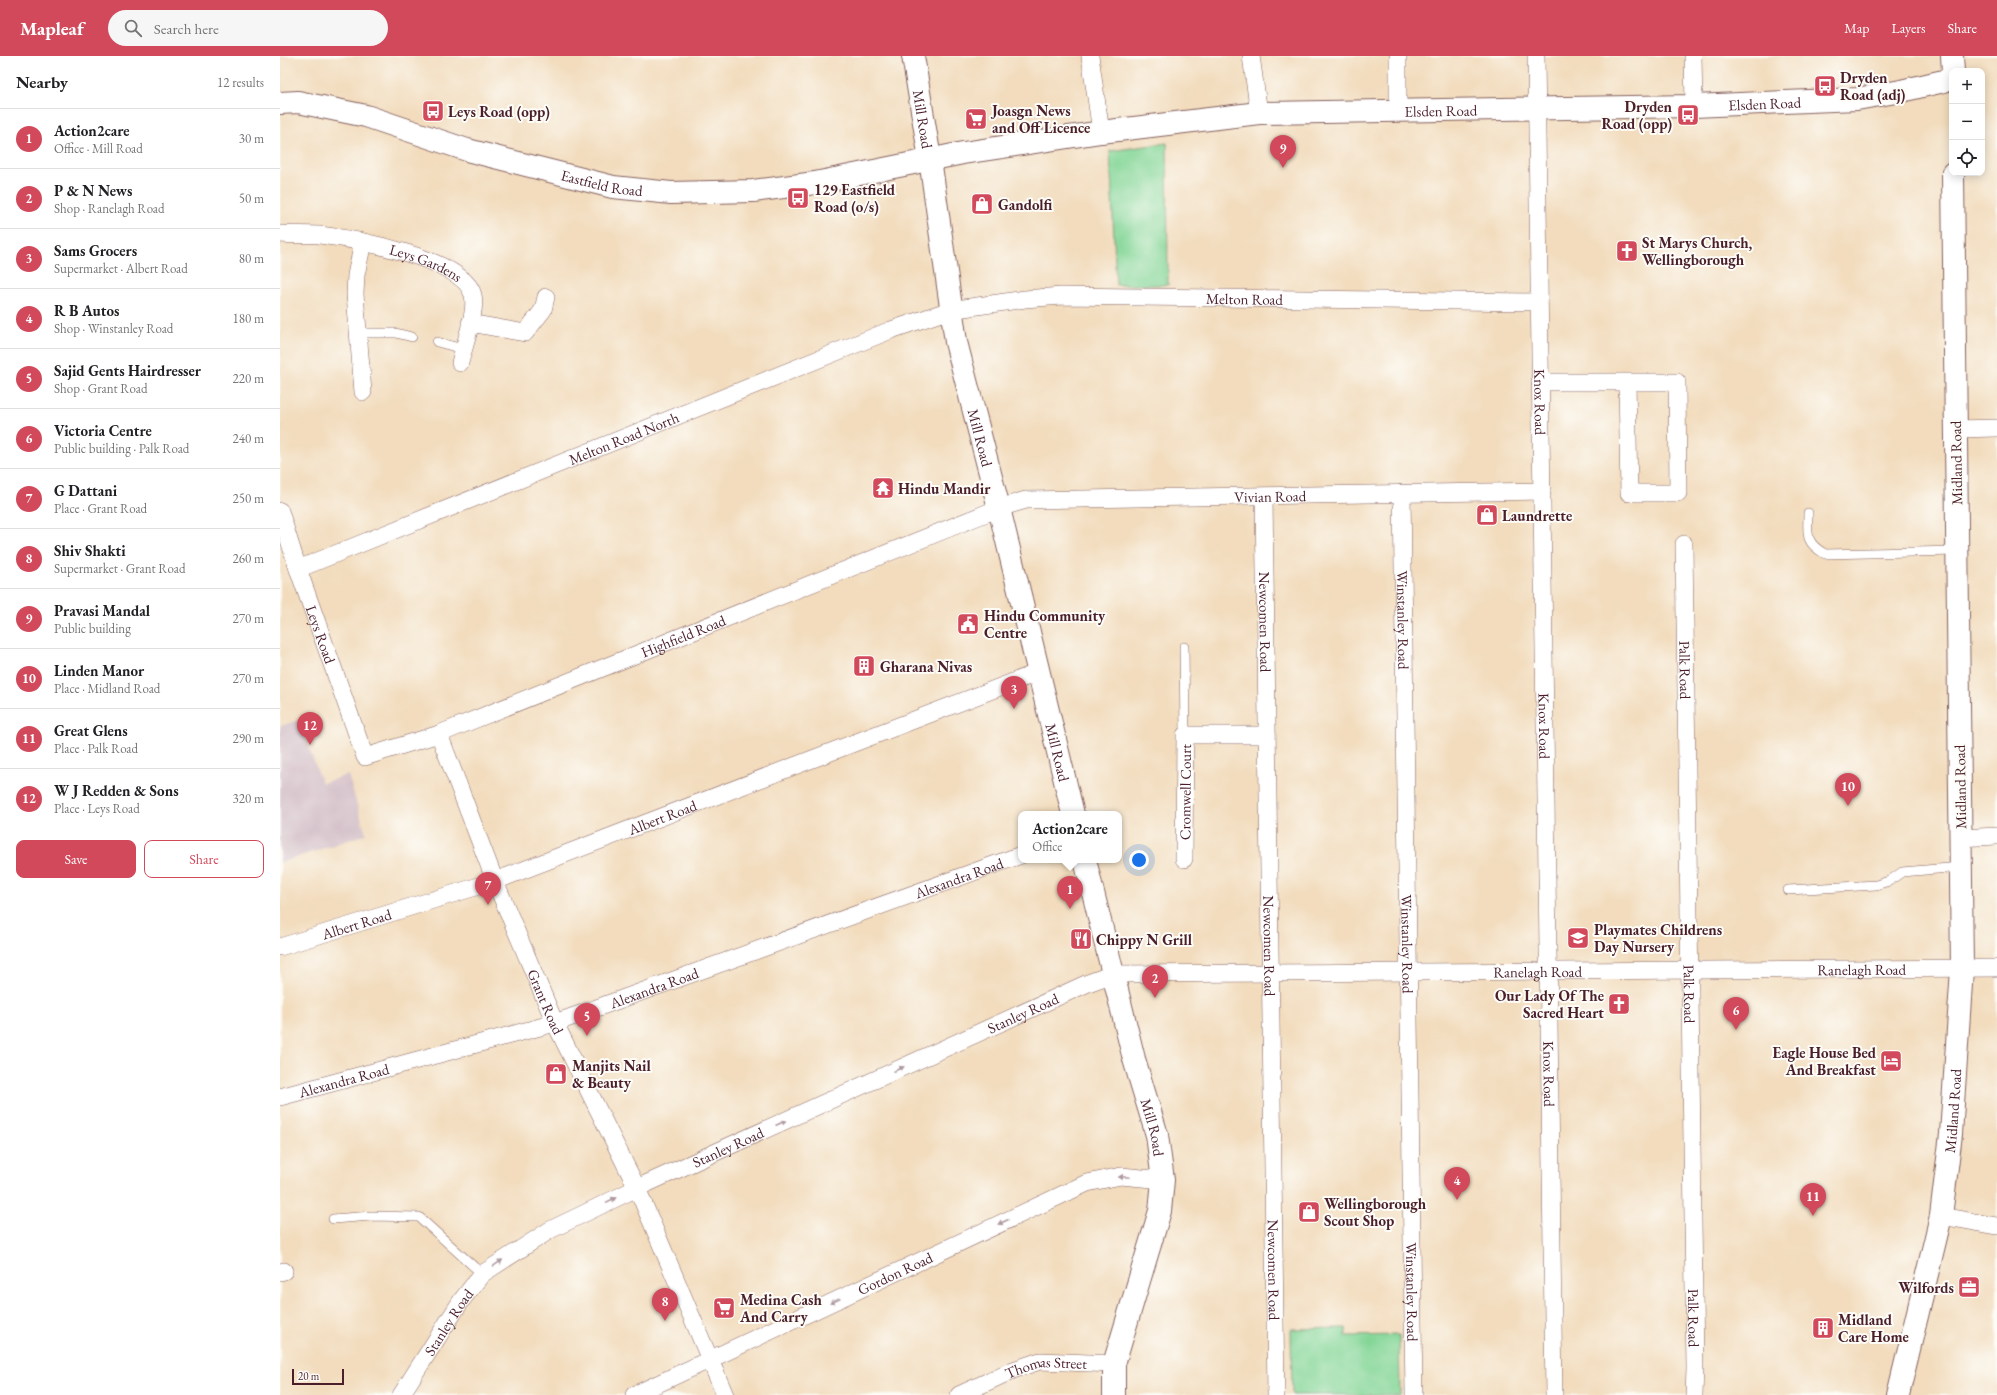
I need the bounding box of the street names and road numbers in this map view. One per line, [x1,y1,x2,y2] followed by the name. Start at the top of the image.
[909,89,938,150] street label: Mill Road
[1728,92,1802,114] street label: Elsden Road
[1404,100,1478,120] street label: Elsden Road
[559,165,644,200] street label: Eastfield Road
[388,239,467,286] street label: Leys Gardens
[1206,288,1284,308] street label: Melton Road
[1531,369,1551,435] street label: Knox Road
[566,407,682,468] street label: Melton Road North
[964,407,997,469] street label: Mill Road
[1946,420,1966,505] street label: Midland Road
[1234,486,1307,506] street label: Vivian Road
[1394,570,1414,670] street label: Winstanley Road
[1255,571,1276,673] street label: Newcomen Road
[302,603,340,666] street label: Leys Road
[638,610,728,661] street label: Highfield Road
[1676,641,1696,700] street label: Palk Road
[1535,693,1555,759] street label: Knox Road
[1042,721,1074,783] street label: Mill Road
[1175,744,1194,840] street label: Cromwell Court
[1950,744,1970,829] street label: Midland Road
[624,795,699,839] street label: Albert Road
[911,853,1006,902] street label: Alexandra Road
[1398,894,1418,994] street label: Winstanley Road
[1260,895,1280,997] street label: Newcomen Road
[318,904,394,943] street label: Albert Road
[1817,959,1907,979] street label: Ranelagh Road
[1493,961,1583,981] street label: Ranelagh Road
[606,962,701,1012] street label: Alexandra Road
[1680,965,1700,1024] street label: Palk Road
[524,966,569,1037] street label: Grant Road
[984,988,1062,1037] street label: Stanley Road
[1540,1041,1560,1107] street label: Knox Road
[295,1059,391,1101] street label: Alexandra Road
[1939,1068,1965,1154] street label: Midland Road
[1137,1096,1169,1158] street label: Mill Road
[689,1122,767,1171] street label: Stanley Road
[1264,1219,1285,1321] street label: Newcomen Road
[1402,1242,1423,1342] street label: Winstanley Road
[854,1247,936,1299] street label: Gordon Road
[419,1284,477,1359] street label: Stanley Road
[1684,1288,1704,1348] street label: Palk Road
[1001,1352,1088,1382] street label: Thomas Street

